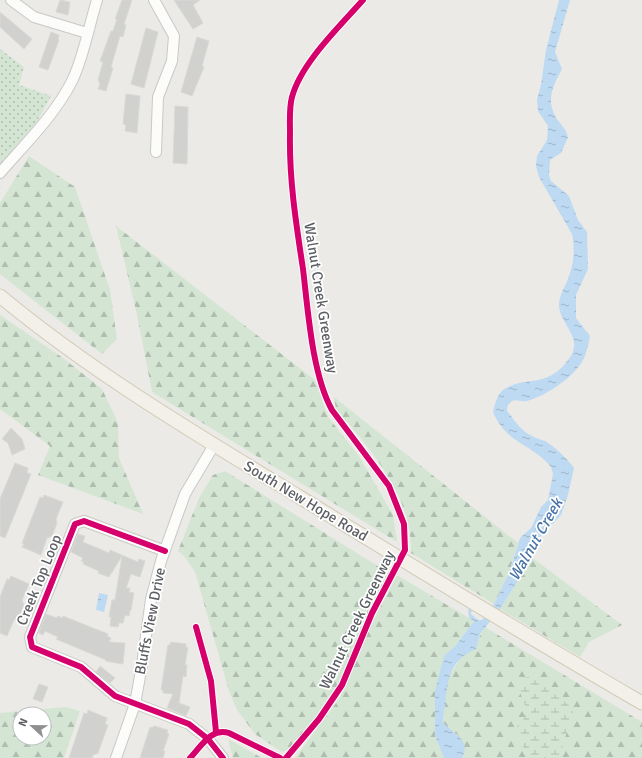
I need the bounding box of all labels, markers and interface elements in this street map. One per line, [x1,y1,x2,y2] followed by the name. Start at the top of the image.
[300,221,342,375] street label: Walnut Creek Greenway
[241,457,371,545] street label: South New Hope Road
[504,493,568,584] water label: Walnut Creek
[13,532,65,628] street label: Creek Top Loop
[316,548,398,692] street label: Walnut Creek Greenway
[131,566,169,676] street label: Bluffs View Drive
[12,706,52,746] north arrow
[16,716,31,728] text: N

